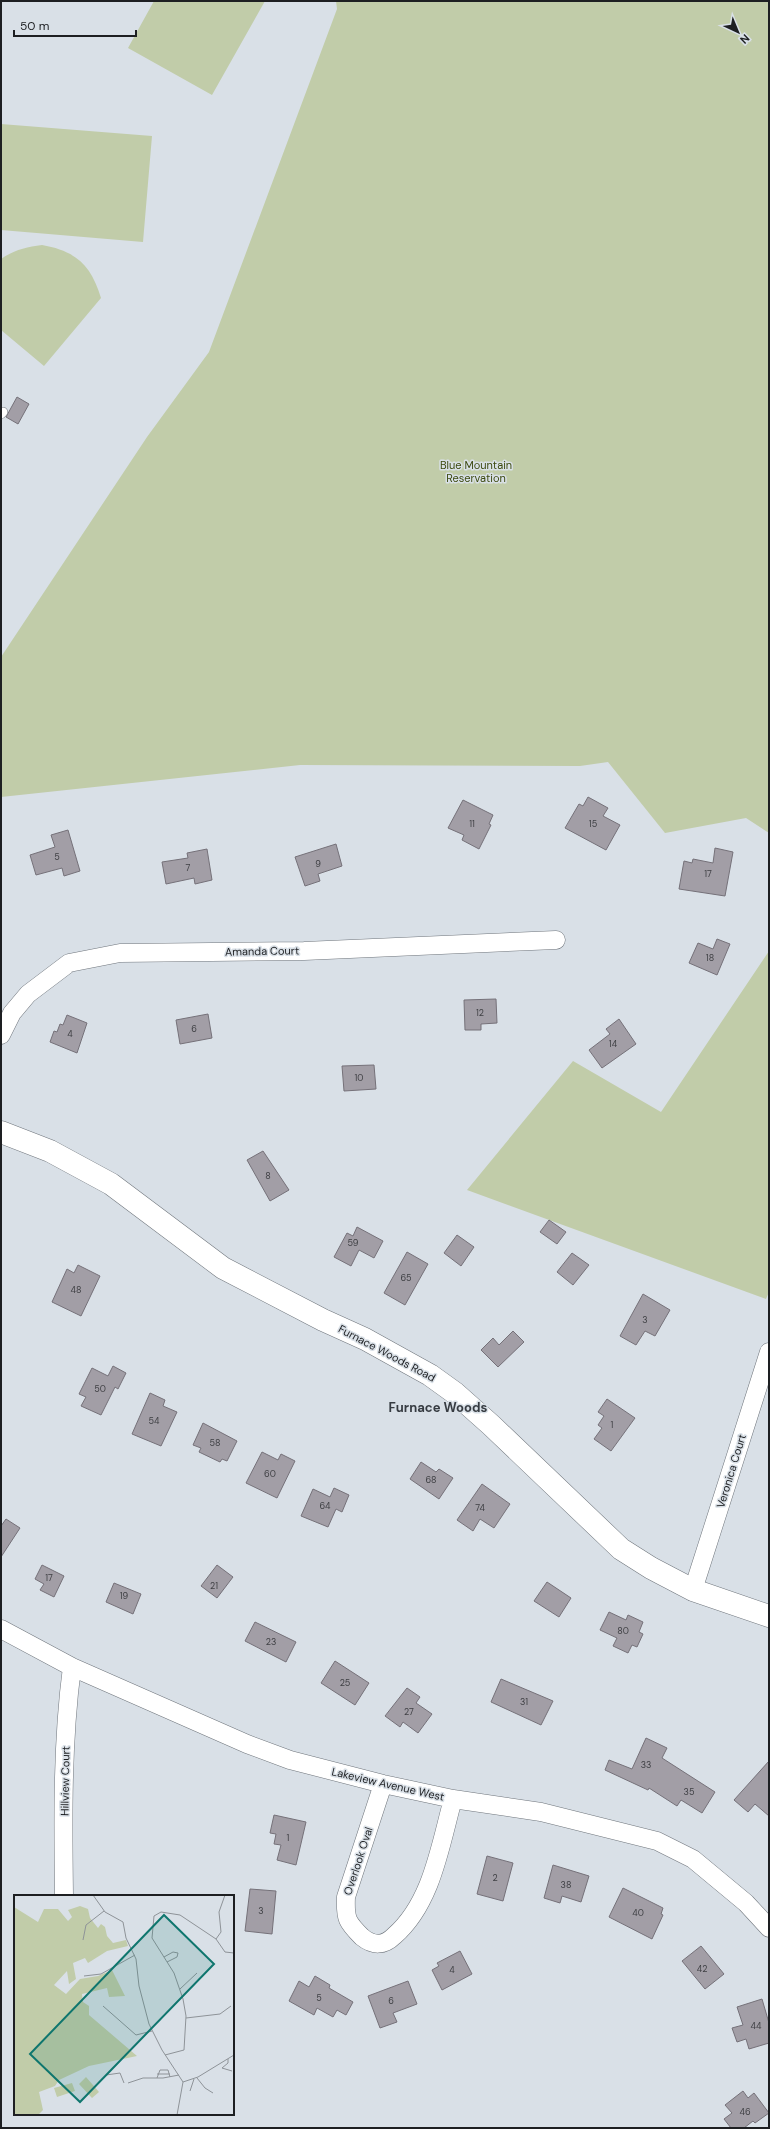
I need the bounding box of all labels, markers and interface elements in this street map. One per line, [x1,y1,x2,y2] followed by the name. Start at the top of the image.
[14,12,136,38] scale bar
[718,12,758,52] north arrow
[20,18,49,34] text: 50 m
[737,31,753,47] text: N
[440,458,512,485] park label: Blue Mountain Reservation
[469,818,475,830] house number: 11
[589,818,597,830] house number: 15
[54,851,60,863] house number: 5
[315,858,321,870] house number: 9
[186,862,191,874] house number: 7
[704,868,712,880] house number: 17
[225,943,299,959] street label: Amanda Court
[706,952,714,964] house number: 18
[476,1007,484,1019] house number: 12
[191,1023,197,1035] house number: 6
[67,1028,73,1040] house number: 4
[609,1038,618,1050] house number: 14
[355,1072,363,1084] house number: 10
[265,1170,271,1182] house number: 8
[348,1237,359,1249] house number: 59
[401,1272,411,1284] house number: 65
[71,1284,81,1296] house number: 48
[642,1314,648,1326] house number: 3
[336,1321,438,1385] street label: Furnace Woods Road
[94,1383,106,1395] house number: 50
[389,1399,487,1416] district label: Furnace Woods
[149,1415,160,1427] house number: 54
[611,1419,614,1431] house number: 1
[713,1432,749,1510] street label: Veronica Court
[210,1437,220,1449] house number: 58
[264,1468,276,1480] house number: 60
[425,1474,437,1486] house number: 68
[319,1500,331,1512] house number: 64
[475,1502,485,1514] house number: 74
[45,1572,53,1584] house number: 17
[210,1580,218,1592] house number: 21
[120,1590,129,1602] house number: 19
[617,1625,629,1637] house number: 80
[266,1636,276,1648] house number: 23
[340,1677,350,1689] house number: 25
[520,1696,528,1708] house number: 31
[404,1706,414,1718] house number: 27
[57,1746,73,1816] street label: Hillview Court
[641,1759,651,1771] house number: 33
[330,1764,446,1804] street label: Lakeview Avenue West
[684,1786,694,1798] house number: 35
[340,1825,376,1897] street label: Overlook Oval
[287,1832,290,1844] house number: 1
[492,1872,498,1884] house number: 2
[561,1879,571,1891] house number: 38
[14,1895,234,2115] inset map
[258,1905,264,1917] house number: 3
[632,1907,644,1919] house number: 40
[697,1963,707,1975] house number: 42
[449,1964,455,1976] house number: 4
[316,1992,322,2004] house number: 5
[388,1995,394,2007] house number: 6
[751,2020,762,2032] house number: 44
[739,2106,751,2118] house number: 46

